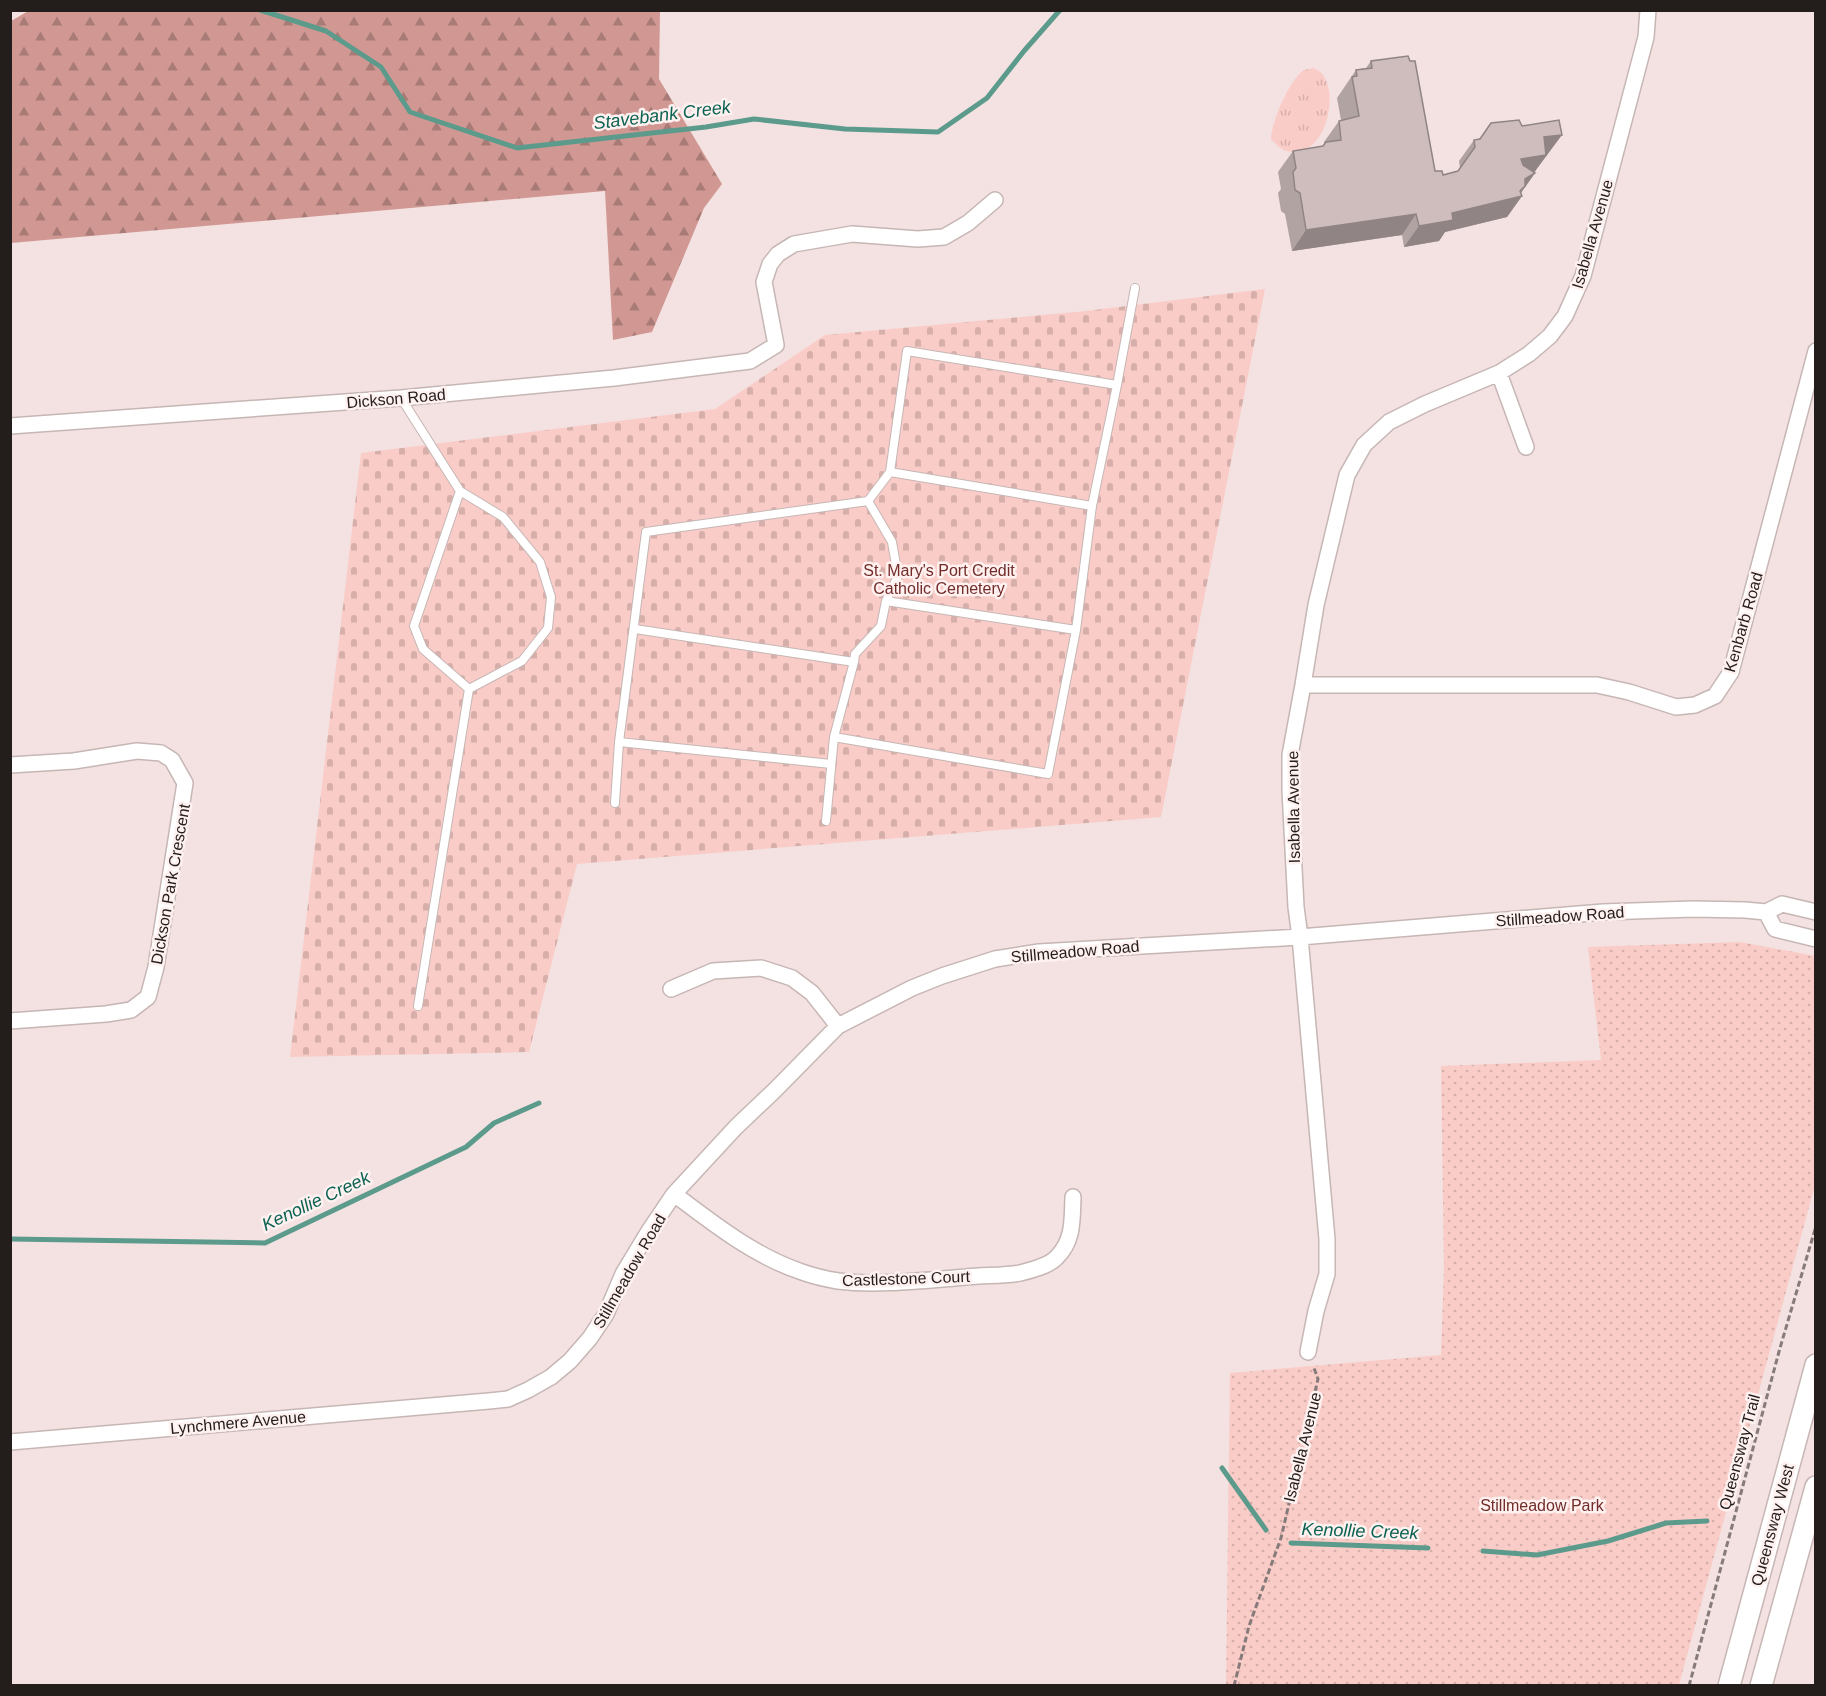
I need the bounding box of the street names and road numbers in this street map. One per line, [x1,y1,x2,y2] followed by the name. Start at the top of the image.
[1569,178,1616,291] street label: Isabella Avenue
[346,386,446,411] street label: Dickson Road
[1721,570,1766,674] street label: Kenbarb Road
[1284,750,1303,863] street label: Isabella Avenue
[148,802,193,966] street label: Dickson Park Crescent
[1495,904,1625,929] street label: Stillmeadow Road
[1010,937,1140,966] street label: Stillmeadow Road
[590,1211,669,1331] street label: Stillmeadow Road
[842,1268,971,1289] street label: Castlestone Court
[1281,1390,1324,1504] street label: Isabella Avenue
[1716,1392,1763,1512] street label: Queensway Trail
[170,1408,307,1437] street label: Lynchmere Avenue
[1748,1462,1797,1588] street label: Queensway West

